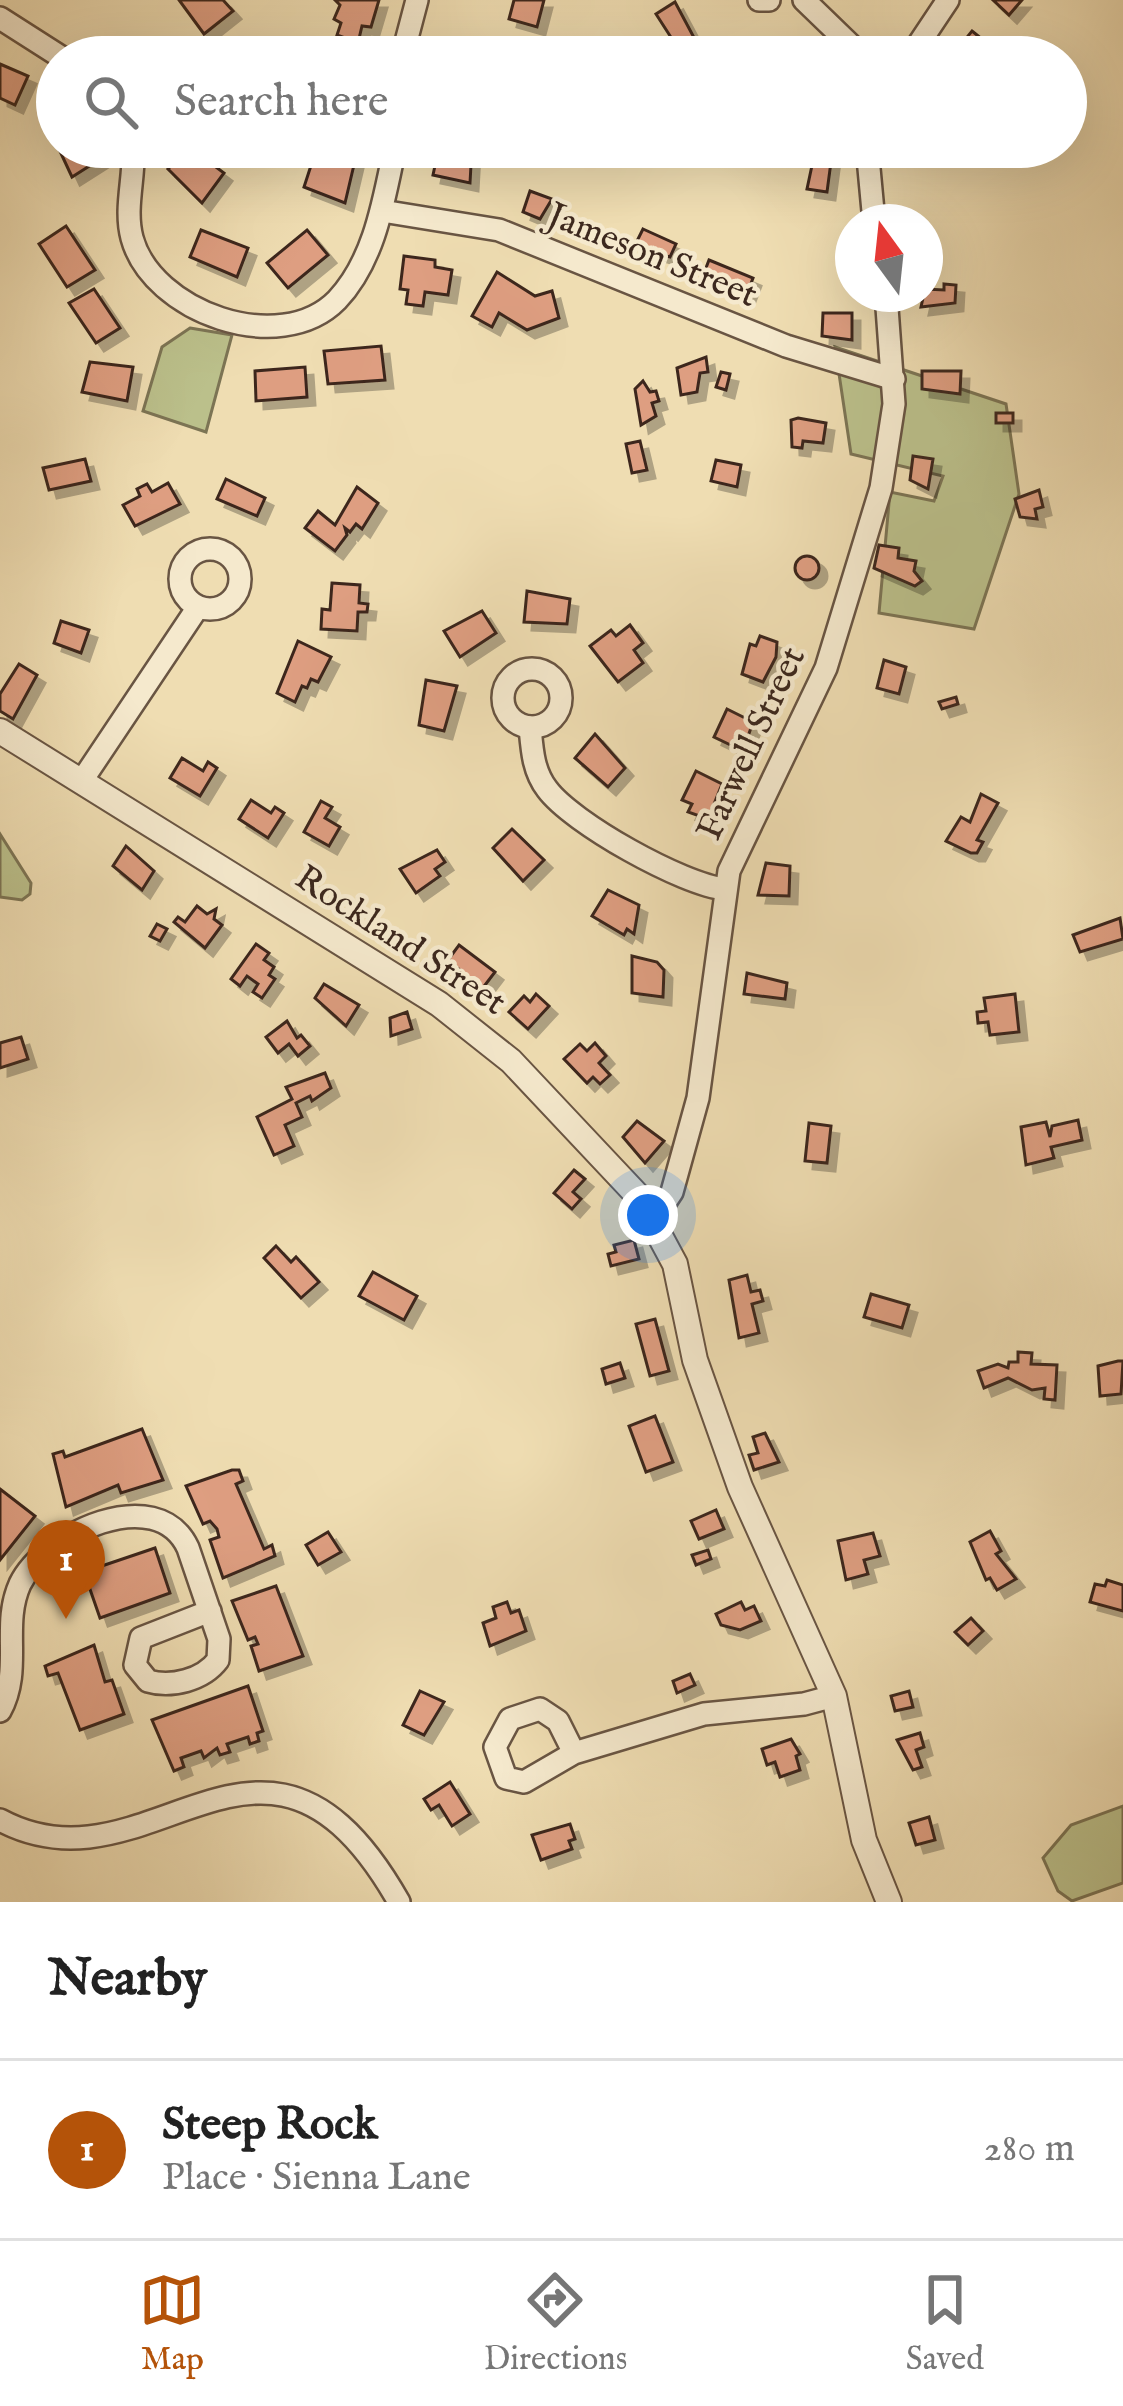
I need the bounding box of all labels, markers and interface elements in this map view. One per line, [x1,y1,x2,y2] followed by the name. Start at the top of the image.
[36,36,1087,168] search box
[78,69,144,135] icon: search
[174,74,388,131] text: Search here
[537,192,764,319] street label: Jameson Street
[835,204,943,312] north arrow
[687,640,817,848] street label: Farwell Street
[286,856,514,1026] street label: Rockland Street
[618,1185,678,1245] your location
[27,1520,105,1619] pin: 1
[48,1948,207,2013] text: Nearby
[162,2097,378,2154] text: Steep Rock
[80,2125,94,2174] text: 1
[984,2125,1075,2174] text: 280 m
[162,2154,471,2203] text: Place · Sienna Lane
[139,2267,205,2381] tab: Map
[484,2267,627,2381] tab: Directions
[906,2267,984,2381] tab: Saved

